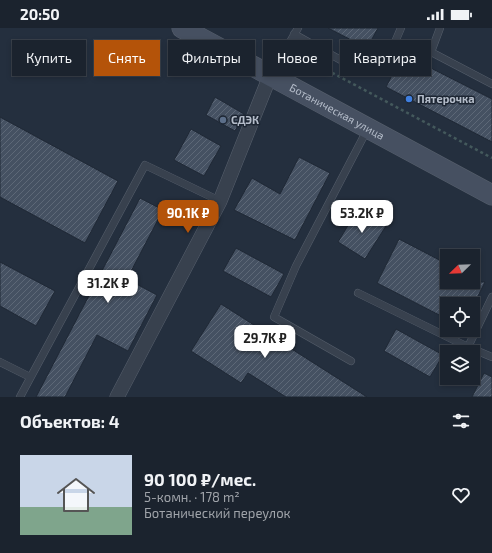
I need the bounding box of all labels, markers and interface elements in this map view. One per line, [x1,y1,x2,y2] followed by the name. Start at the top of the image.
[20,5,60,23] text: 20:50
[12,40,86,76] chip: Купить
[94,40,160,76] chip: Снять
[168,40,255,76] chip: Фильтры
[263,40,332,76] chip: Новое
[340,40,431,76] chip: Квартира
[288,80,387,142] street label: Ботаническая улица
[417,92,475,105] place label: Пятерочка
[404,94,414,104] marker: Пятерочка
[231,113,259,126] place label: СДЭК
[218,115,228,125] marker: СДЭК
[151,200,225,234] pin: 90.1K ₽
[325,200,399,234] pin: 53.2K ₽
[167,205,209,221] text: 90.1K ₽
[340,205,384,221] text: 53.2K ₽
[440,249,480,289] north arrow
[440,249,480,385] map controls
[71,270,145,304] pin: 31.2K ₽
[87,275,129,291] text: 31.2K ₽
[440,297,480,337] button: locate
[228,325,302,359] pin: 29.7K ₽
[243,330,287,346] text: 29.7K ₽
[440,345,480,385] button: layers
[450,410,472,432] icon: filters
[20,411,120,431] text: Объектов: 4
[144,469,256,489] text: 90 100 ₽/мес.
[52,471,100,519] icon: home
[450,484,472,506] icon: heart
[144,489,240,505] text: 5-комн. · 178 m²
[144,505,291,521] text: Ботанический переулок

